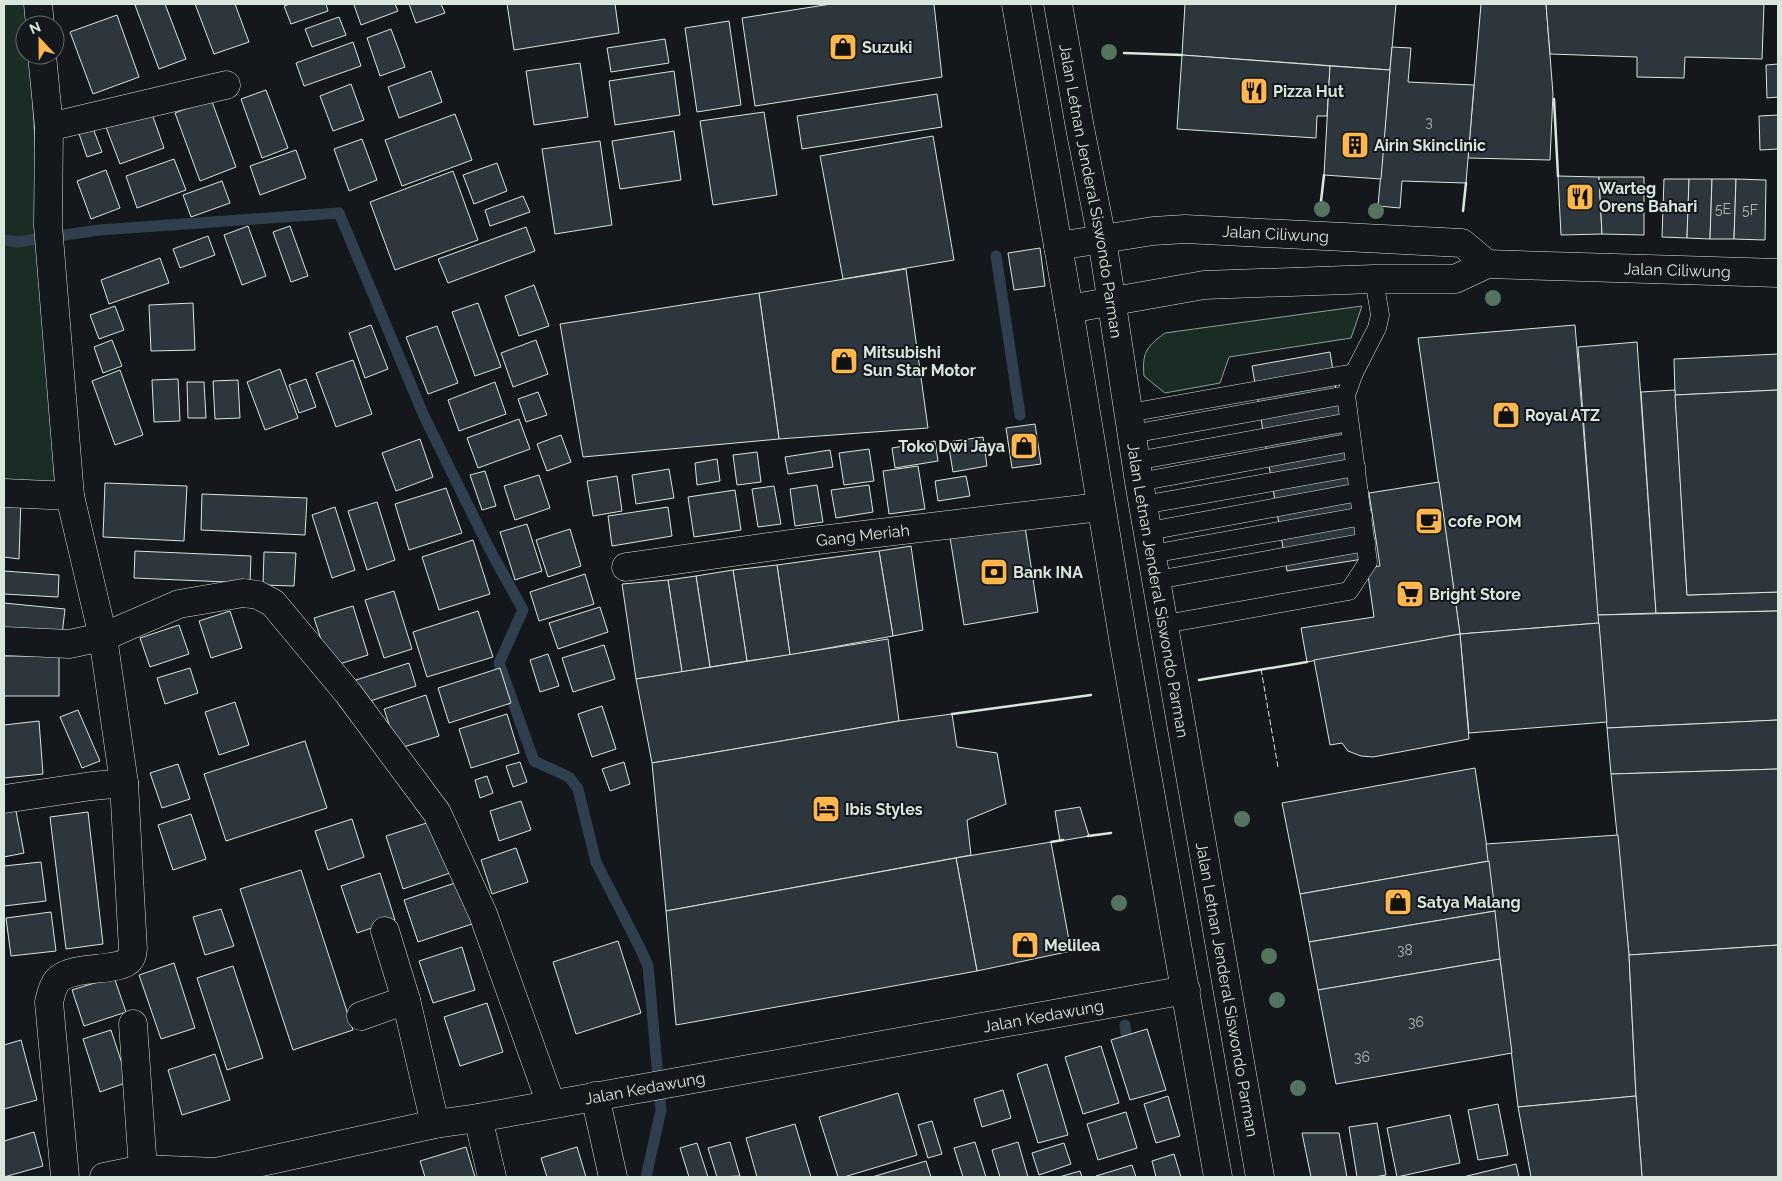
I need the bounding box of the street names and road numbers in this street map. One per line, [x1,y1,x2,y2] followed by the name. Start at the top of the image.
[1056,42,1126,340] street label: Jalan Letnan Jenderal Siswondo Parman
[1222,221,1330,246] street label: Jalan Ciliwung
[1624,259,1731,281] street label: Jalan Ciliwung
[1124,442,1193,739] street label: Jalan Letnan Jenderal Siswondo Parman
[815,520,911,550] street label: Gang Meriah
[1192,841,1262,1138] street label: Jalan Letnan Jenderal Siswondo Parman
[982,996,1105,1036] street label: Jalan Kedawung
[583,1068,707,1108] street label: Jalan Kedawung

